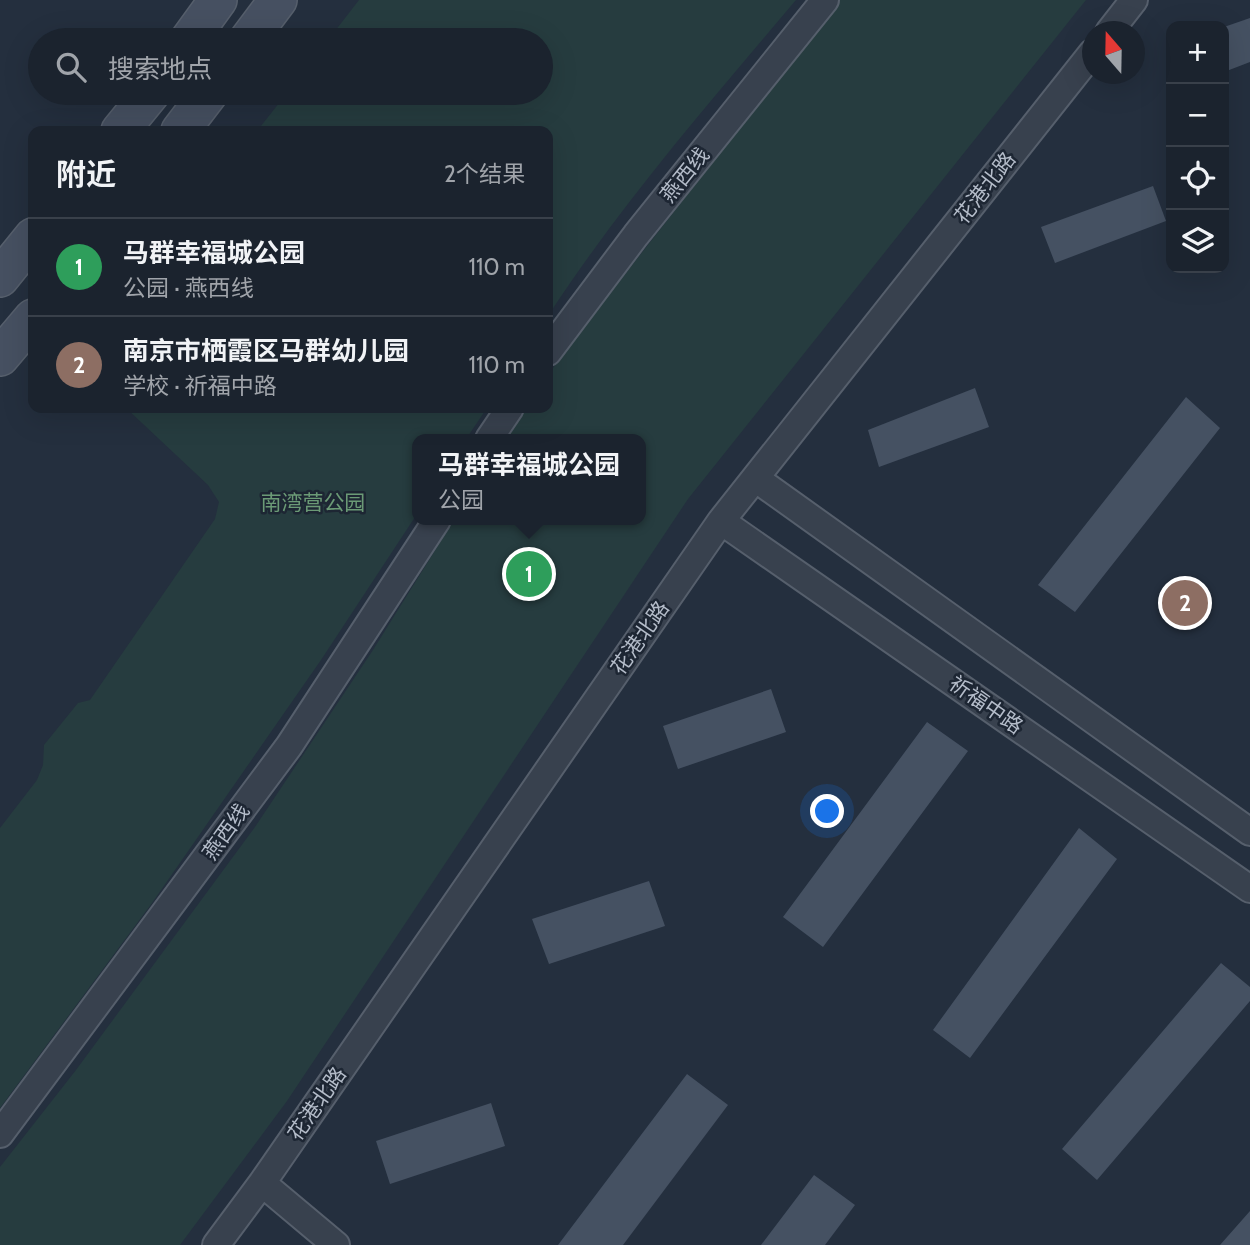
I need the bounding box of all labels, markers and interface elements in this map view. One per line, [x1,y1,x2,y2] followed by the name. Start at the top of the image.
[1082,21,1145,84] north arrow
[1166,21,1229,273] map controls
[1166,21,1229,84] button: +
[28,28,553,105] search box
[52,48,90,86] icon: search
[108,53,212,85] text: 搜索地点
[1166,84,1229,147] button: −
[655,142,714,207] street label: 燕西线
[949,147,1020,228] street label: 花港北路
[1166,147,1229,210] button: locate
[56,156,116,193] text: 附近
[444,160,525,188] text: 2个结果
[1166,210,1229,273] button: layers
[123,237,305,269] text: 马群幸福城公园
[75,253,83,281] text: 1
[469,253,525,281] text: 110 m
[123,274,254,302] text: 公园 · 燕西线
[123,335,409,367] text: 南京市栖霞区马群幼儿园
[73,351,85,379] text: 2
[469,351,525,379] text: 110 m
[123,372,277,400] text: 学校 · 祈福中路
[412,434,646,525] popup
[438,449,620,481] text: 马群幸福城公园
[438,486,484,514] text: 公园
[261,490,366,515] park label: 南湾营公园
[506,548,552,600] pin: 1
[1162,577,1208,629] pin: 2
[605,596,674,679] street label: 花港北路
[945,670,1028,739] street label: 祈福中路
[810,794,844,828] your location
[197,799,254,865] street label: 燕西线
[282,1062,351,1145] street label: 花港北路

